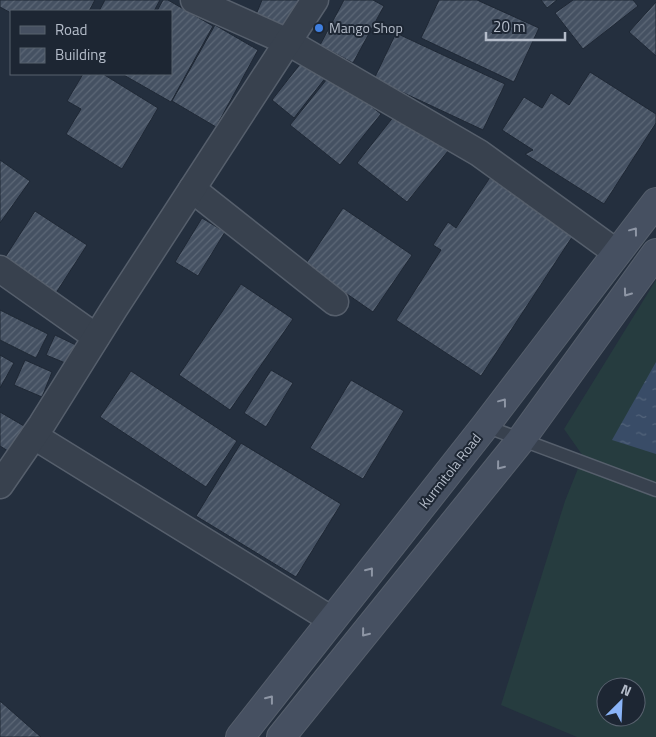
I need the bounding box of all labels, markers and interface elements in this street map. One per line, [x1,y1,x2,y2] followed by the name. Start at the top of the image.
[10,10,172,75] legend
[486,10,565,42] scale bar
[493,15,526,38] text: 20 m
[329,17,403,38] place label: Mango Shop
[55,18,87,41] text: Road
[313,22,325,34] marker: Mango Shop
[55,43,106,66] text: Building
[628,228,636,237] one-way arrow
[624,287,633,297] one-way arrow
[498,399,506,408] one-way arrow
[413,428,486,513] street label: Kurmitola Road
[497,460,505,469] one-way arrow
[365,568,373,577] one-way arrow
[362,627,370,636] one-way arrow
[596,677,646,727] north arrow
[618,678,635,701] text: N
[264,696,272,705] one-way arrow

